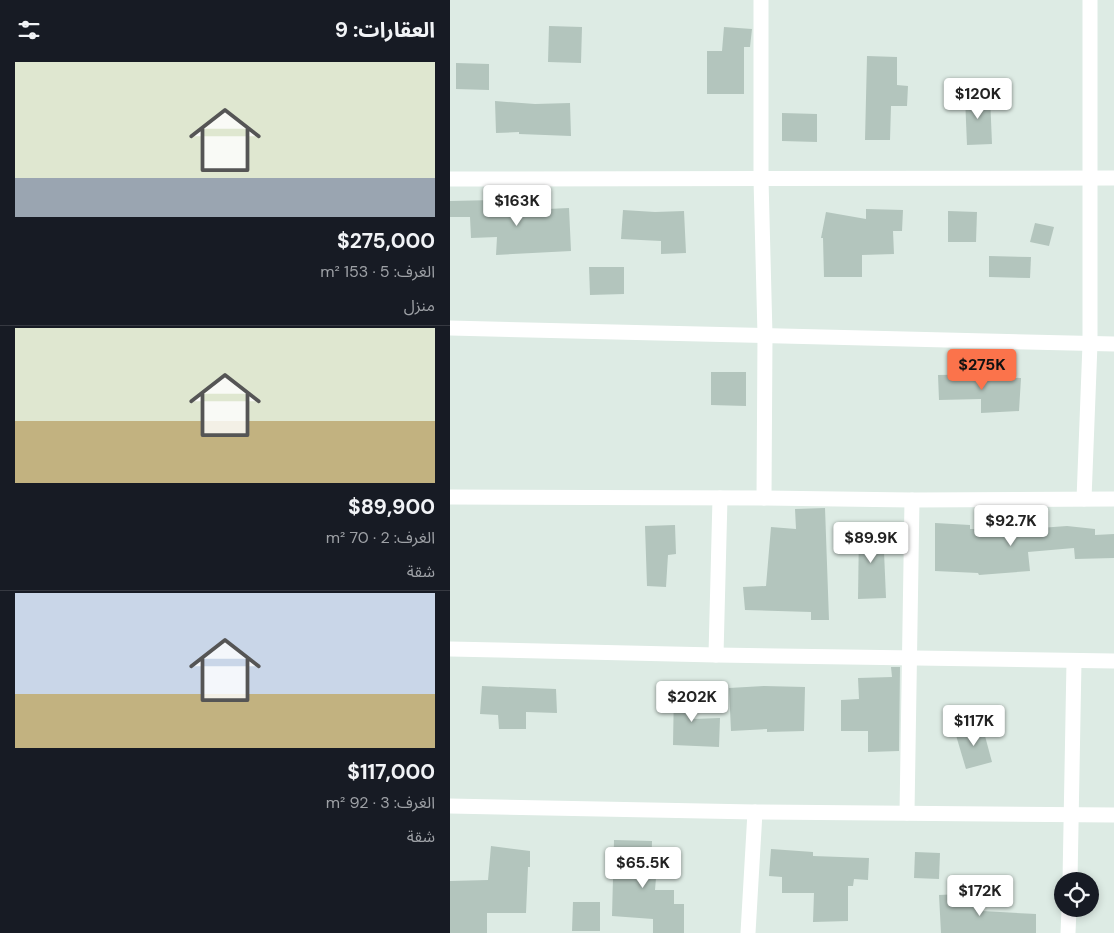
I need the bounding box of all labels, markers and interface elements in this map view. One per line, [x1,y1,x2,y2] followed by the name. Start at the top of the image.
[15,16,43,44] icon: filters
[335,16,435,44] text: العقارات: 9
[943,78,1013,120] pin: $120K
[955,83,1001,104] text: $120K
[180,95,270,185] icon: home
[482,184,552,227] pin: $163K
[494,190,540,211] text: $163K
[337,227,435,255] text: $275,000
[320,261,435,282] text: الغرف: 5 · 153 m²
[404,295,435,316] text: منزل
[947,348,1017,391] pin: $275K
[958,354,1006,375] text: $275K
[180,360,270,450] icon: home
[348,493,435,521] text: $89,900
[970,504,1052,547] pin: $92.7K
[985,510,1037,531] text: $92.7K
[830,522,912,564] pin: $89.9K
[326,527,435,548] text: الغرف: 2 · 70 m²
[844,527,898,548] text: $89.9K
[407,561,435,582] text: شقة
[180,625,270,715] icon: home
[657,680,727,723] pin: $202K
[667,686,717,707] text: $202K
[939,704,1009,747] pin: $117K
[954,710,994,731] text: $117K
[347,758,435,786] text: $117,000
[326,792,435,813] text: الغرف: 3 · 92 m²
[407,826,435,847] text: شقة
[602,846,684,889] pin: $65.5K
[616,852,670,873] text: $65.5K
[1054,872,1099,917] map controls
[1054,872,1099,917] button: locate
[945,874,1015,917] pin: $172K
[958,880,1002,901] text: $172K

